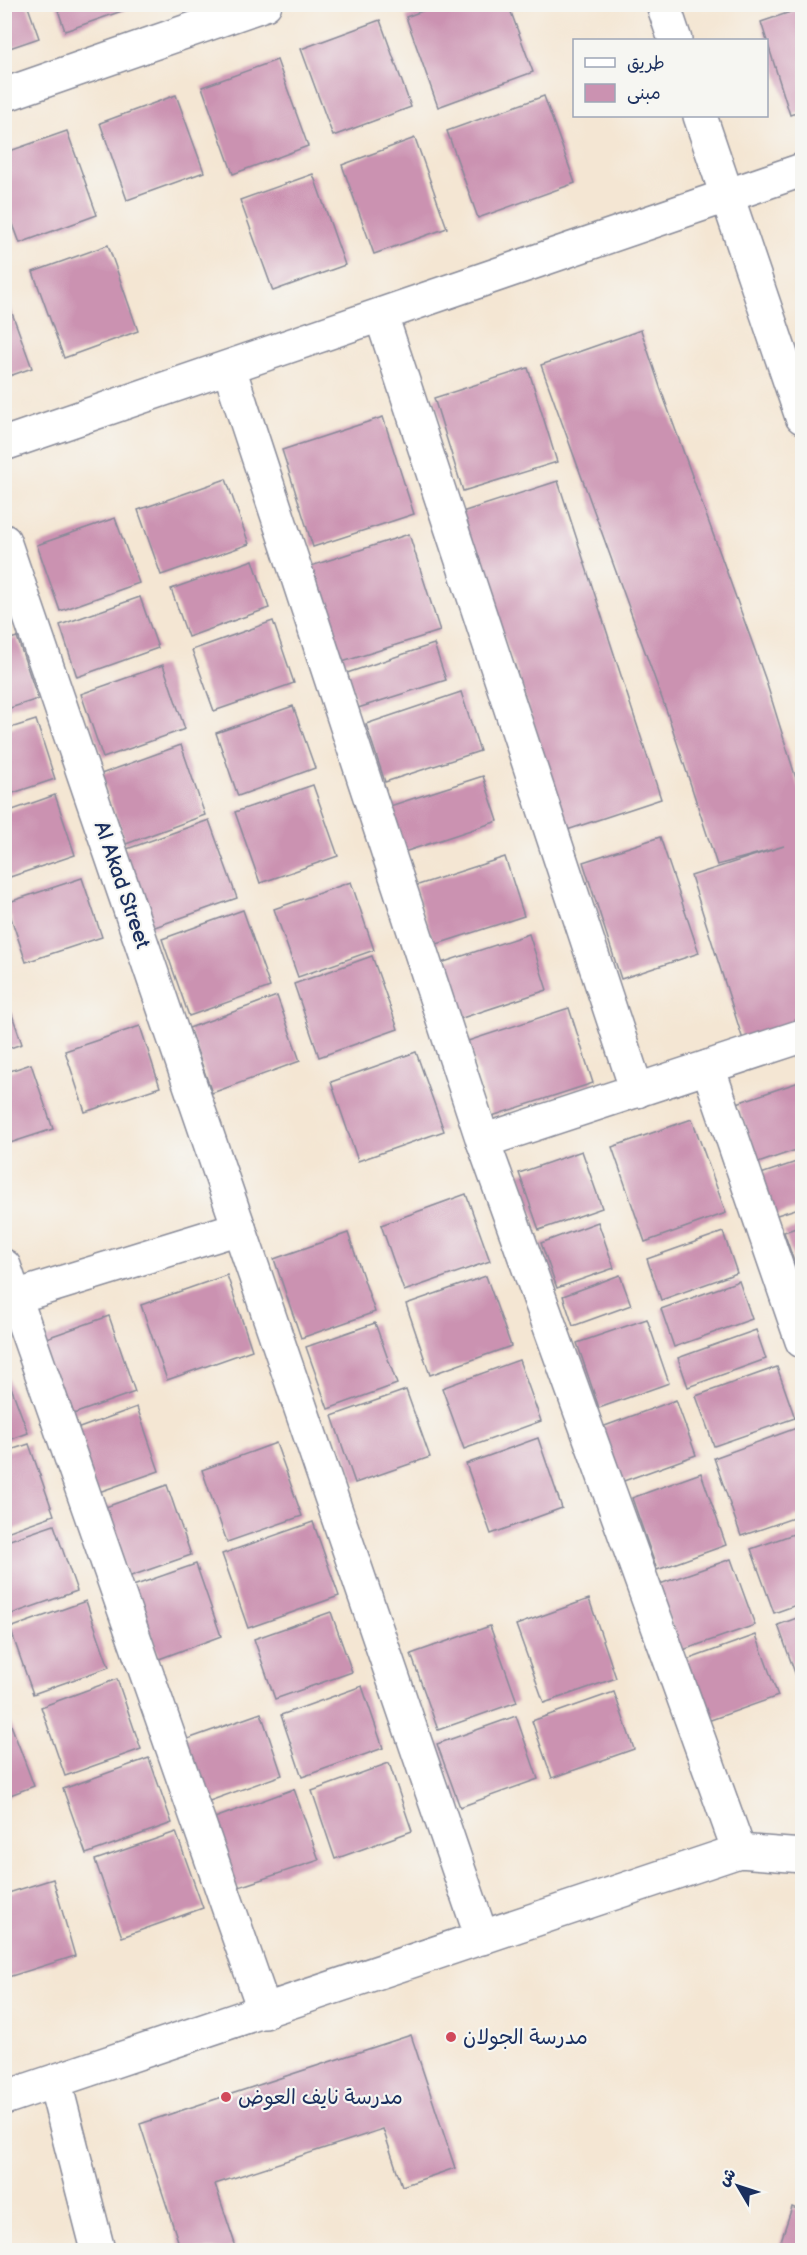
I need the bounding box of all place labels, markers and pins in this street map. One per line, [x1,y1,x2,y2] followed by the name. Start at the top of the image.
[463,2025,588,2050] place label: مدرسة الجولان
[444,2030,458,2044] marker: مدرسة الجولان
[238,2085,403,2110] place label: مدرسة نايف العوض
[219,2090,233,2104] marker: مدرسة نايف العوض

